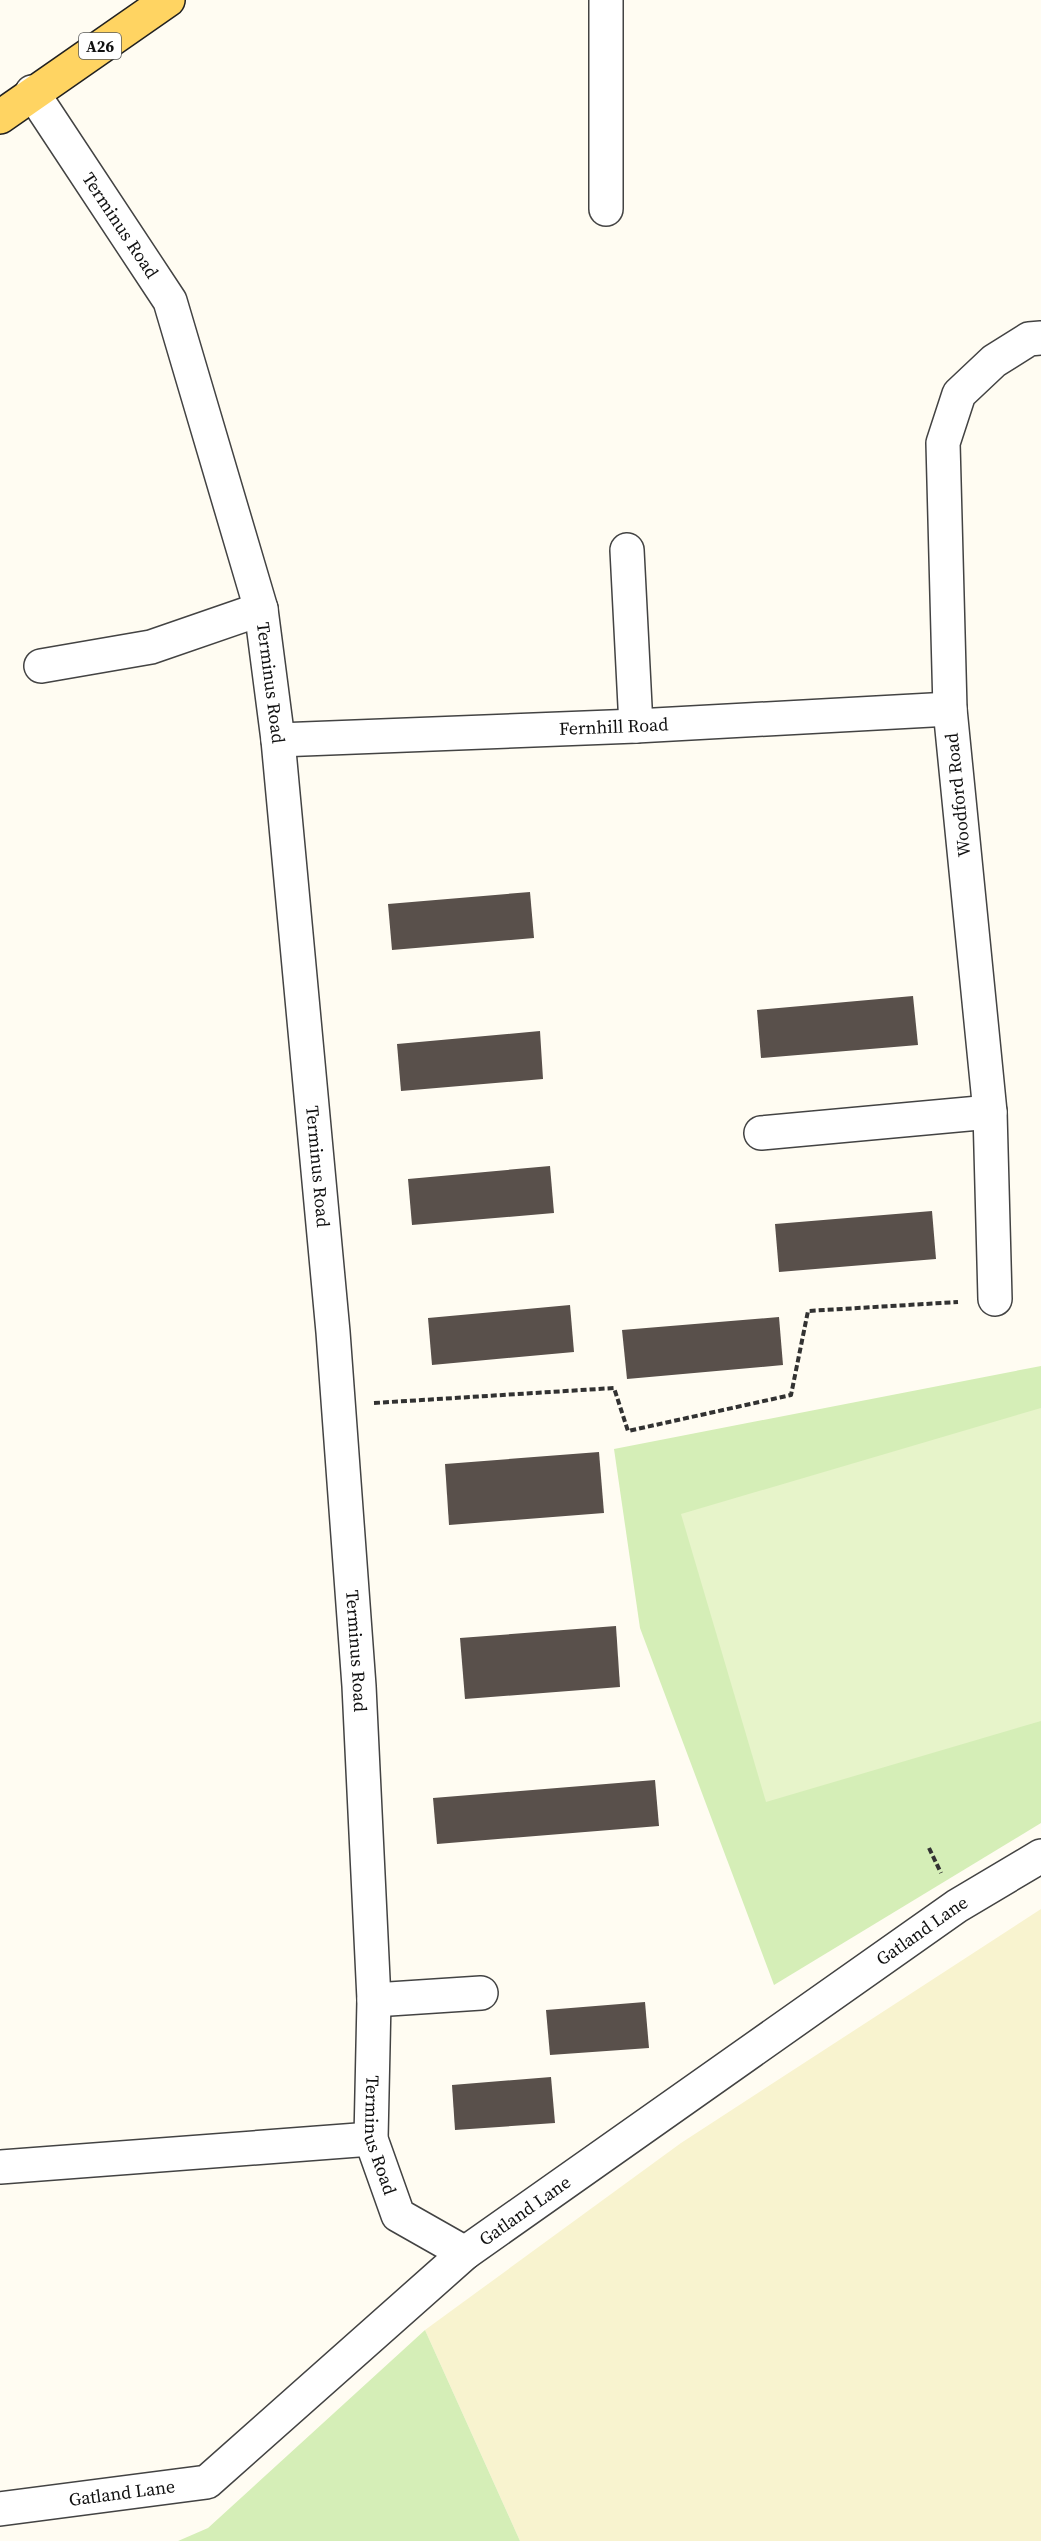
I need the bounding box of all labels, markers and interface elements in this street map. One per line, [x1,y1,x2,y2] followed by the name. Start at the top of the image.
[79,33,121,59] road number: A26
[76,167,165,283] street label: Terminus Road
[251,621,291,745] street label: Terminus Road
[559,711,669,741] street label: Fernhill Road
[939,732,976,858] street label: Woodford Road
[300,1104,336,1228] street label: Terminus Road
[340,1589,373,1712] street label: Terminus Road
[871,1889,972,1971] street label: Gatland Lane
[358,2075,403,2198] street label: Terminus Road
[474,2169,575,2251] street label: Gatland Lane
[67,2473,176,2512] street label: Gatland Lane

